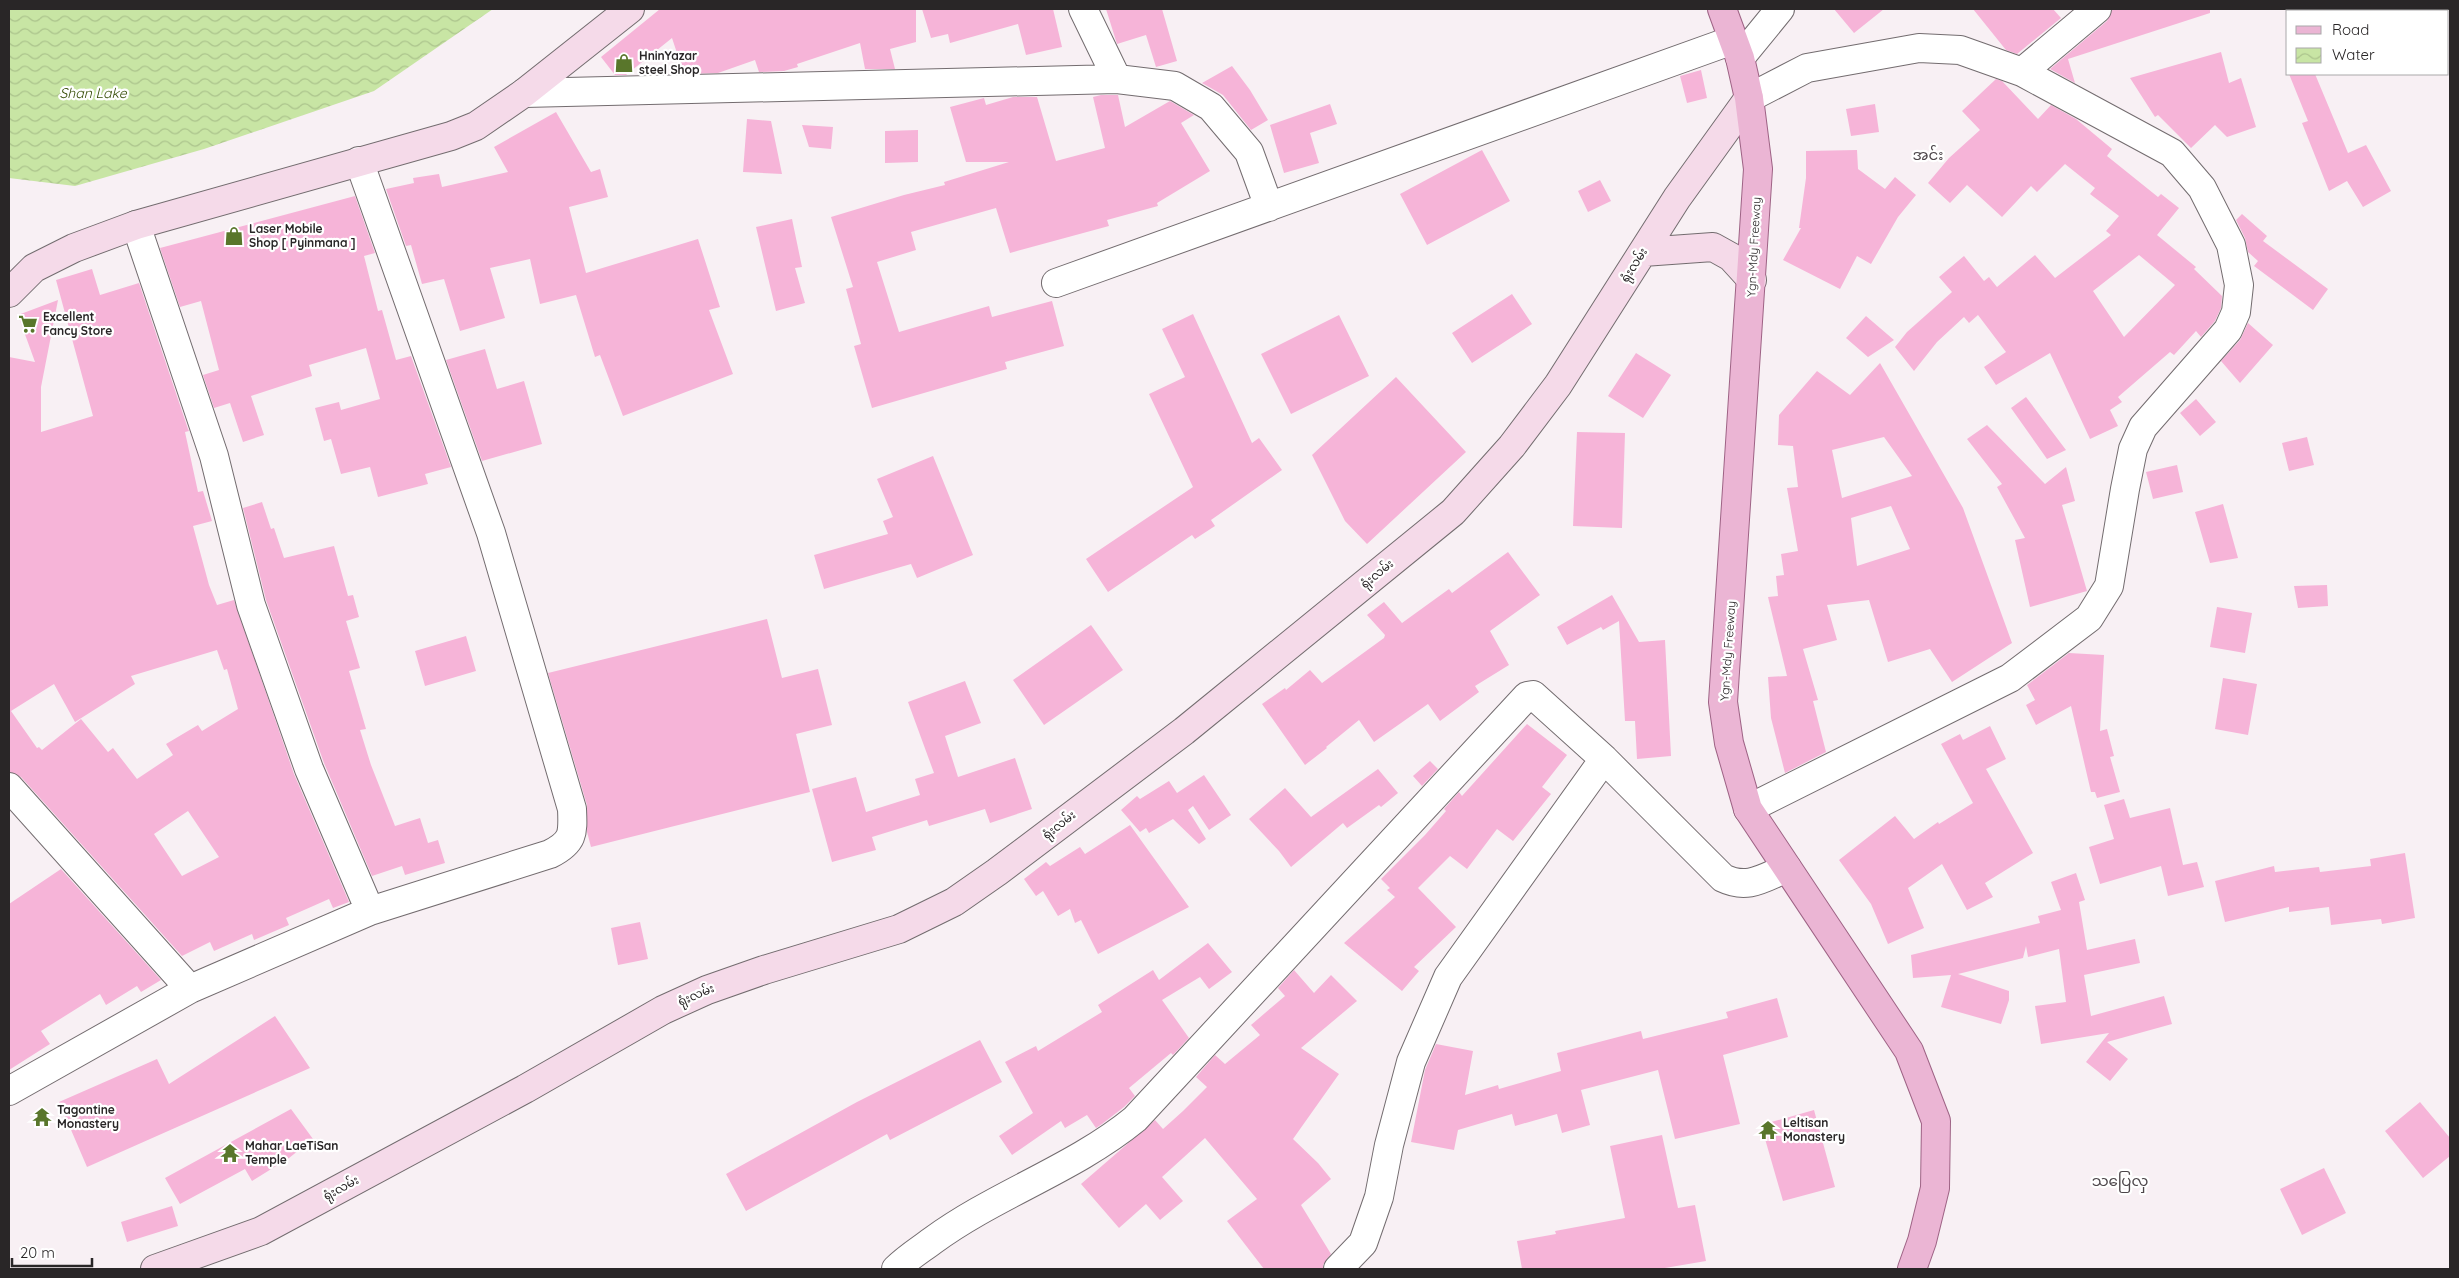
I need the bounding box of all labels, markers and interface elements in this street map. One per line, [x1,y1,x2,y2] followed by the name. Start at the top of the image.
[2286,10,2449,75] legend
[2332,20,2369,39] text: Road
[2332,45,2375,64] text: Water
[639,48,700,77] place label: HninYazar steel Shop
[613,52,635,74] shop icon: HninYazar steel Shop
[59,84,128,102] water label: Shan Lake
[1913,145,1943,164] district label: အင်း
[1743,196,1764,298] street label: Ygn-Mdy Freeway
[249,221,356,250] place label: Laser Mobile Shop [ Pyinmana ]
[223,225,245,247] shop icon: Laser Mobile Shop [ Pyinmana ]
[1616,244,1653,286] street label: ရုံးလမ်း
[43,309,112,338] place label: Excellent Fancy Store
[17,313,39,335] supermarket icon: Excellent Fancy Store
[1357,555,1398,594] street label: ရုံးလမ်း
[1717,600,1738,702] street label: Ygn-Mdy Freeway
[1038,806,1080,845] street label: ရုံးလမ်း
[675,979,717,1012] street label: ရုံးလမ်း
[57,1102,119,1131] place label: Tagontine Monastery
[31,1106,53,1128] temple icon: Tagontine Monastery
[1783,1115,1845,1144] place label: Leltisan Monastery
[1757,1119,1779,1141] temple icon: Leltisan Monastery
[245,1138,339,1167] place label: Mahar LaeTiSan Temple
[219,1142,241,1164] temple icon: Mahar LaeTiSan Temple
[320,1171,363,1206] street label: ရုံးလမ်း
[2092,1171,2148,1193] district label: သပြေလှ
[12,1236,92,1268] scale bar
[20,1243,55,1262] text: 20 m

